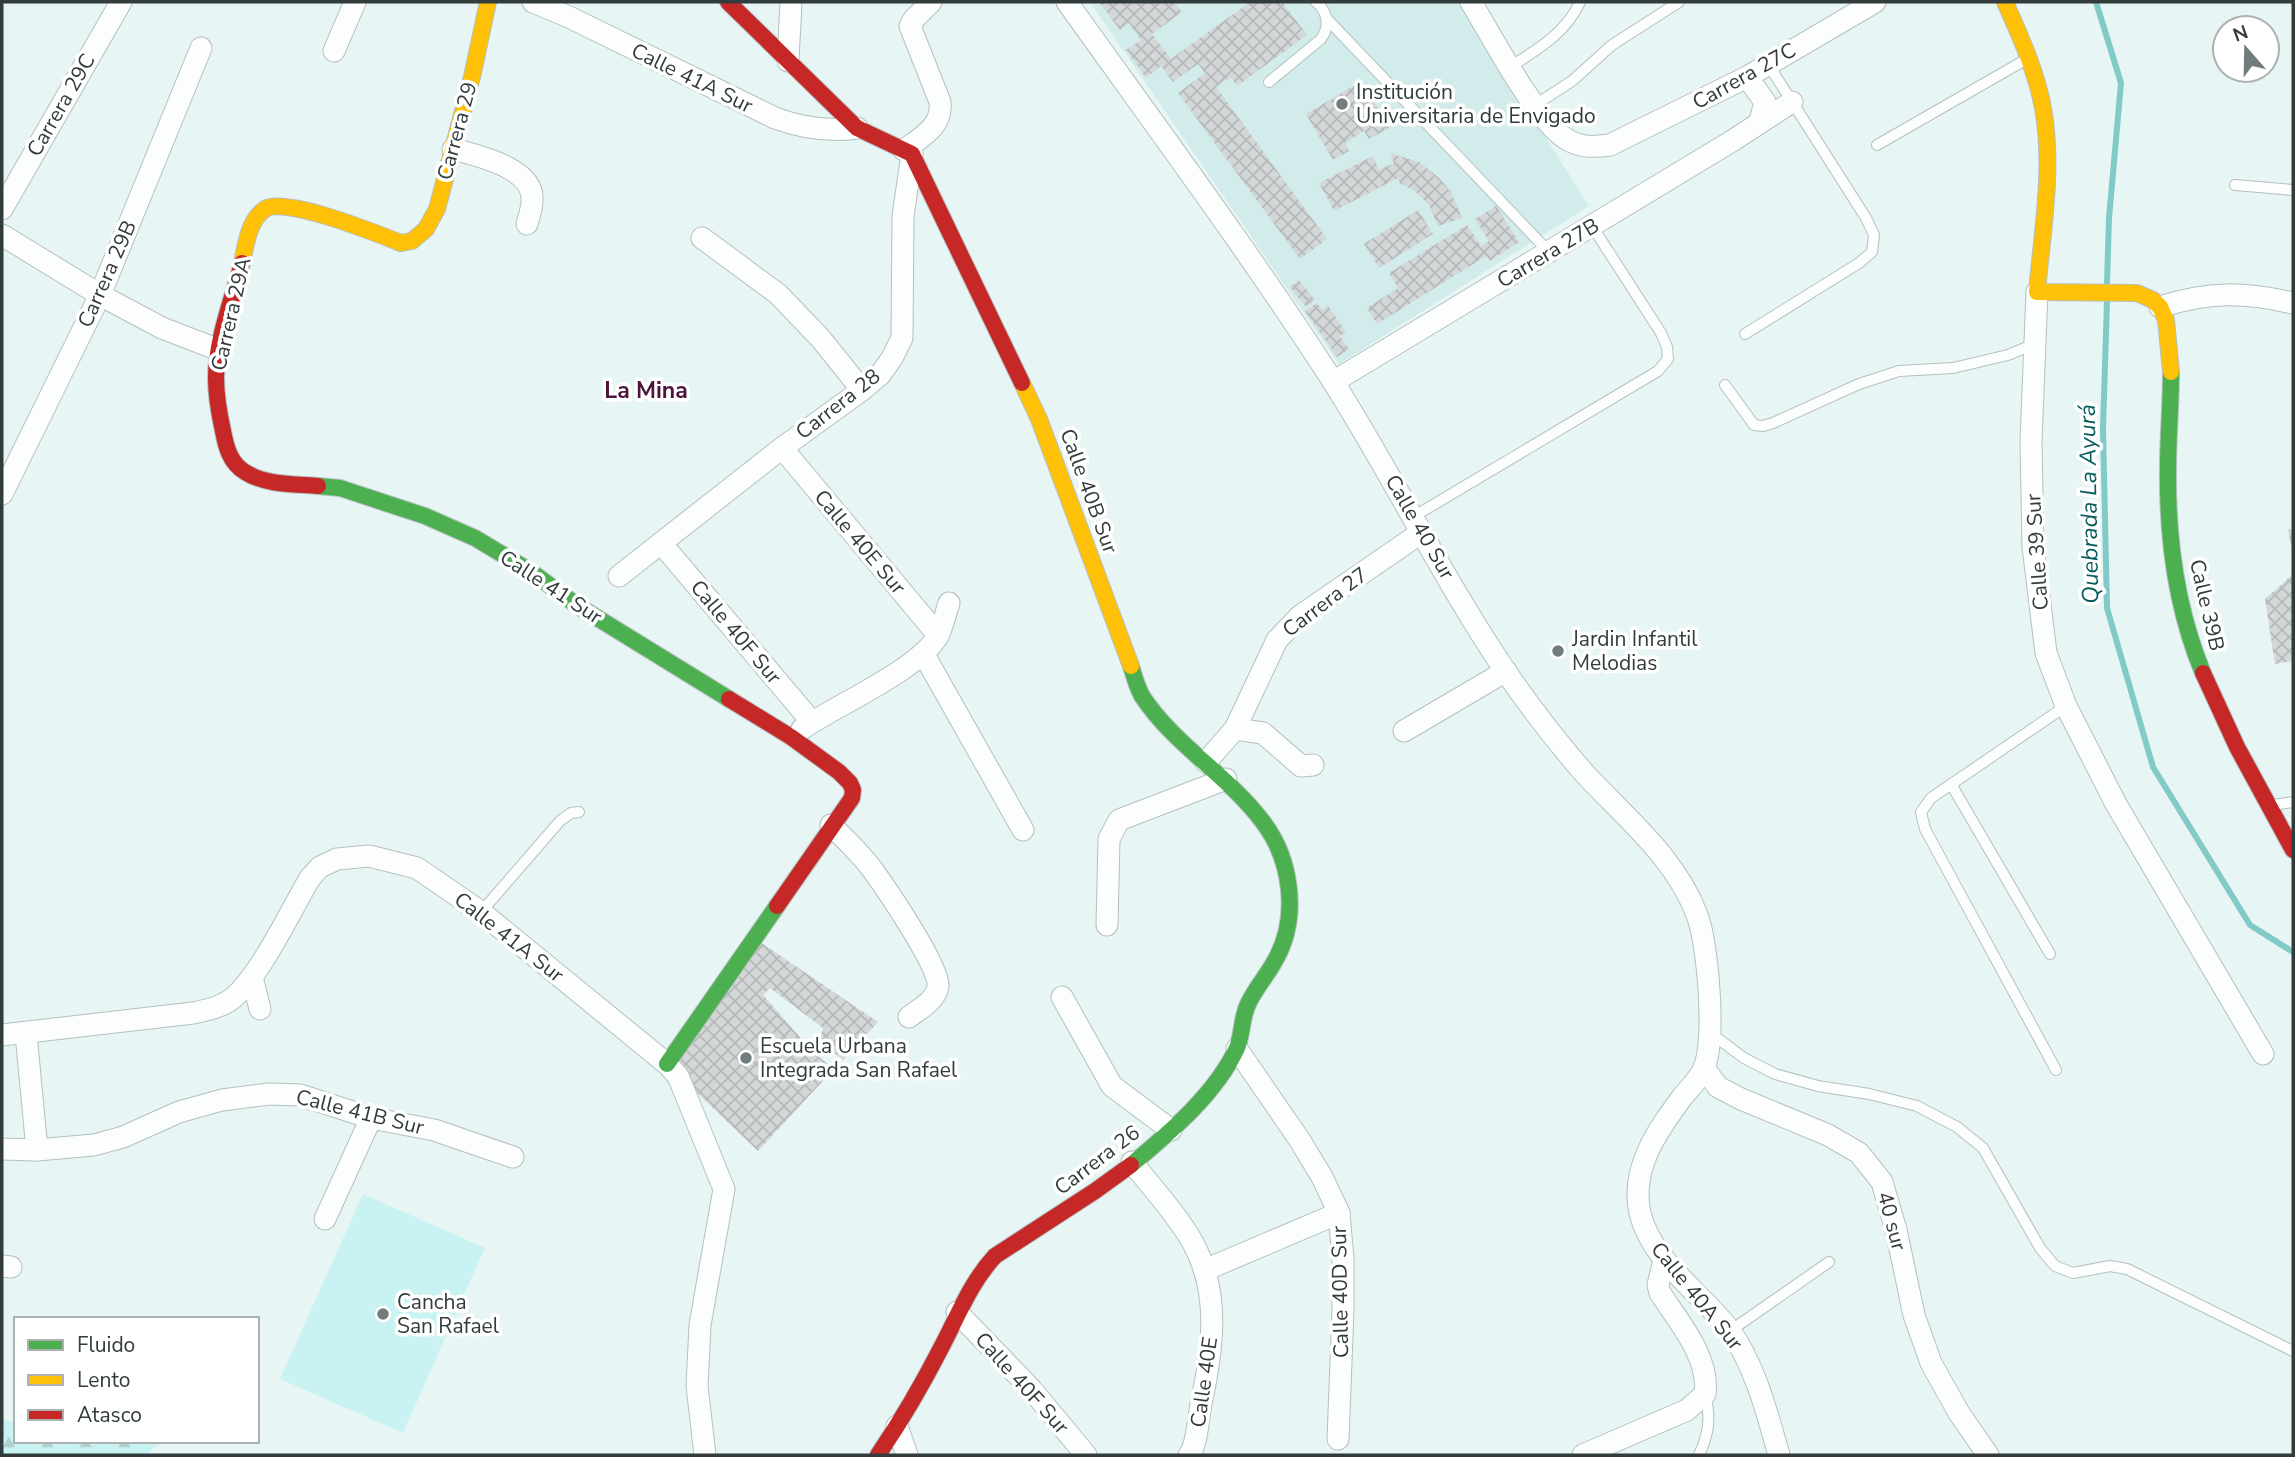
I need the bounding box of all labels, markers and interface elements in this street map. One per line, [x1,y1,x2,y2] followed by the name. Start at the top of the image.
[2211,14,2281,84] north arrow
[2229,19,2252,49] text: N
[627,36,758,120] street label: Calle 41A Sur
[1687,36,1801,116] street label: Carrera 27C
[20,49,102,161] street label: Carrera 29C
[1356,78,1596,130] place label: Institución Universitaria de Envigado
[431,79,483,183] street label: Carrera 29
[1334,96,1350,112] marker: Institución Universitaria de Envigado
[1492,212,1604,294] street label: Carrera 27B
[71,216,143,332] street label: Carrera 29B
[204,255,258,373] street label: Carrera 29A
[790,362,886,446] street label: Carrera 28
[604,375,688,406] district label: La Mina
[2072,404,2106,604] water label: Quebrada La Ayurá
[1053,425,1125,558] street label: Calle 40B Sur
[1379,469,1462,585] street label: Calle 40 Sur
[808,484,912,601] street label: Calle 40E Sur
[2019,492,2055,611] street label: Calle 39 Sur
[494,543,608,631] street label: Calle 41 Sur
[2183,556,2231,654] street label: Calle 39B
[1277,561,1373,643] street label: Carrera 27
[684,574,788,690] street label: Calle 40F Sur
[1571,625,1698,677] place label: Jardin Infantil Melodias
[1550,643,1566,659] marker: Jardin Infantil Melodias
[448,885,570,989] street label: Calle 41A Sur
[760,1032,958,1084] place label: Escuela Urbana Integrada San Rafael
[738,1050,754,1066] marker: Escuela Urbana Integrada San Rafael
[293,1083,427,1142] street label: Calle 41B Sur
[1049,1119,1145,1201] street label: Carrera 26
[1871,1188,1913,1254] street label: 40 sur
[1325,1225,1355,1358] street label: Calle 40D Sur
[1645,1236,1750,1356] street label: Calle 40A Sur
[397,1288,500,1340] place label: Cancha San Rafael
[375,1306,391,1322] marker: Cancha San Rafael
[14,1317,259,1443] legend
[969,1326,1076,1440] street label: Calle 40F Sur
[77,1331,135,1359] text: Fluido
[1184,1335,1224,1429] street label: Calle 40E
[77,1366,130,1394] text: Lento
[77,1401,142,1429] text: Atasco

